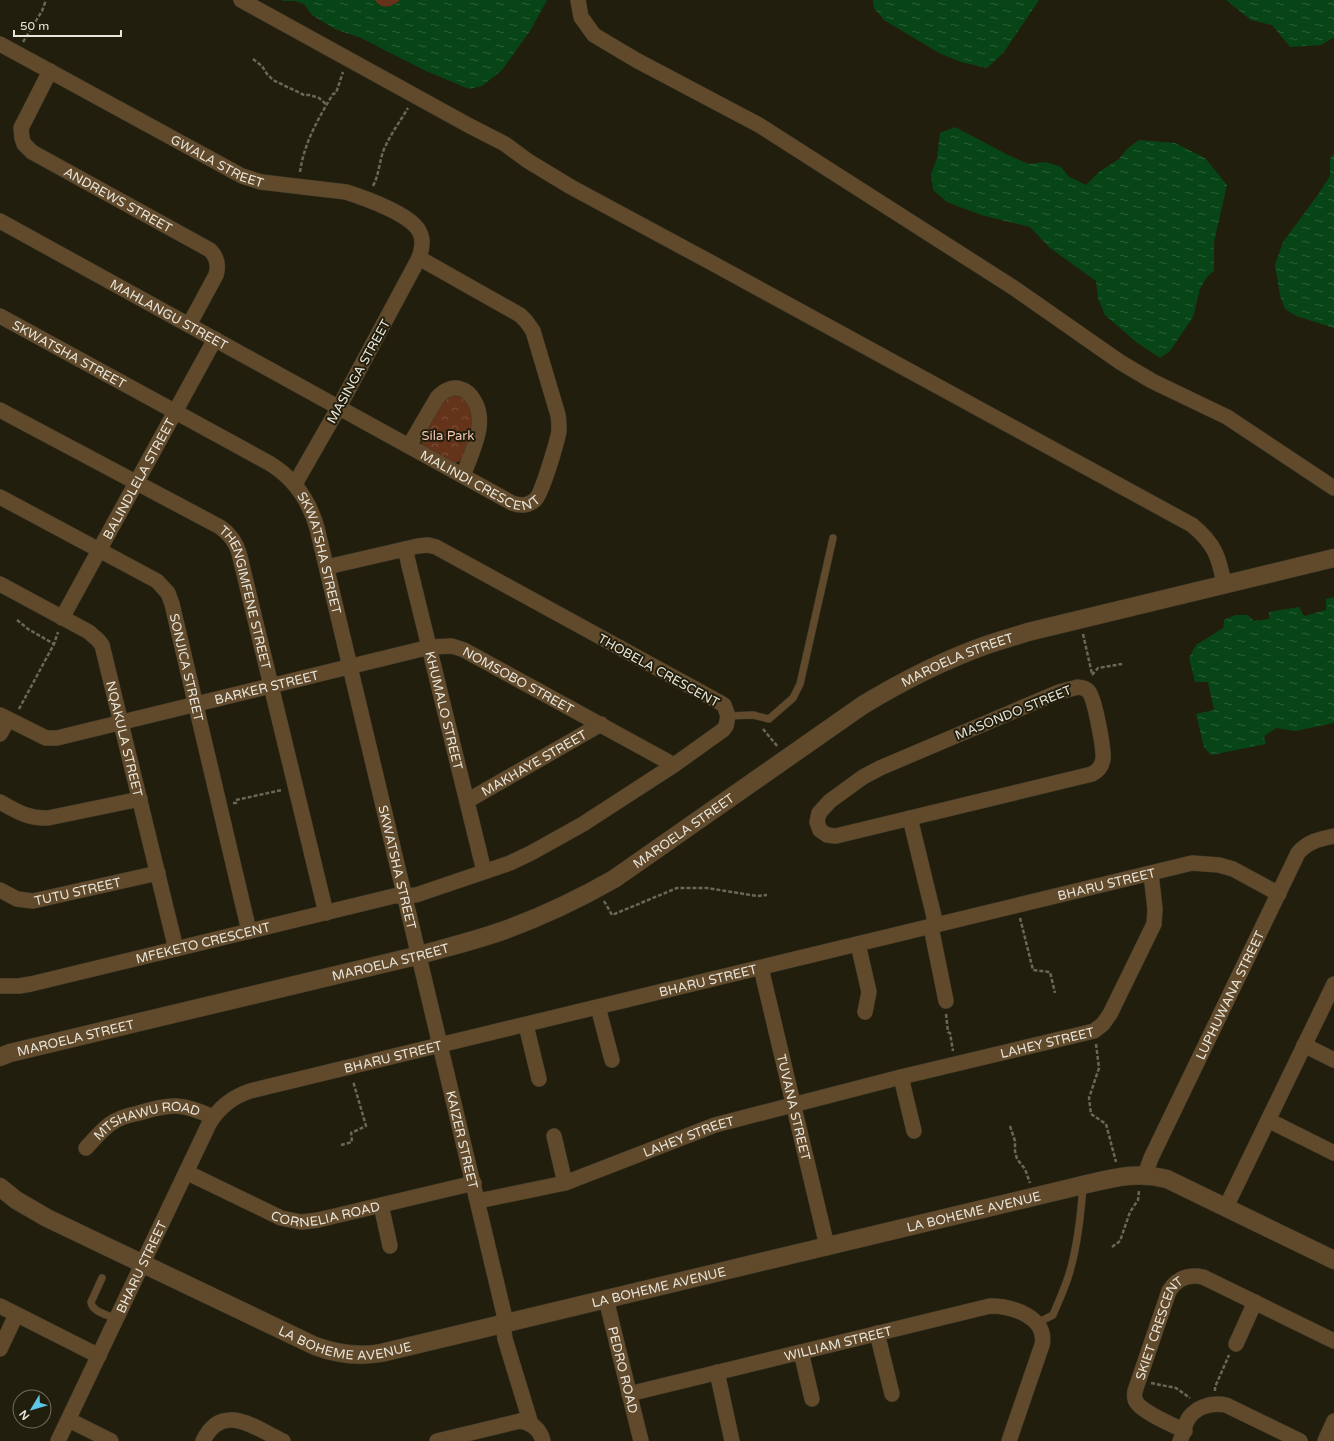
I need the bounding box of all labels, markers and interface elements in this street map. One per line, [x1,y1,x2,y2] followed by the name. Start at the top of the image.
[14,12,121,38] scale bar
[20,19,49,33] text: 50 m
[168,132,266,191] street label: GWALA STREET
[61,164,175,237] street label: ANDREWS STREET
[107,276,230,354] street label: MAHLANGU STREET
[9,317,128,392] street label: SKWATSHA STREET
[324,317,394,426] street label: MASINGA STREET
[100,416,179,542] street label: BALINDLELA STREET
[422,428,474,444] park label: Sila Park
[417,447,544,514] street label: MALINDI CRESCENT
[293,489,344,616] street label: SKWATSHA STREET
[216,523,274,671] street label: THENGIMFENE STREET
[166,612,206,723] street label: SONJICA STREET
[899,630,1015,691] street label: MAROELA STREET
[595,631,722,711] street label: THOBELA CRESCENT
[459,644,576,718] street label: NOMSOBO STREET
[421,650,466,771] street label: KHUMALO STREET
[213,667,321,708] street label: BARKER STREET
[102,679,146,799] street label: NQAKULA STREET
[953,682,1074,744] street label: MASONDO STREET
[479,727,590,800] street label: MAKHAYE STREET
[630,790,738,872] street label: MAROELA STREET
[374,804,419,931] street label: SKWATSHA STREET
[1056,865,1157,904] street label: BHARU STREET
[33,875,123,909] street label: TUTU STREET
[134,919,272,967] street label: MFEKETO CRESCENT
[1193,928,1268,1062] street label: LUPHUWANA STREET
[331,940,451,985] street label: MAROELA STREET
[657,962,759,1001] street label: BHARU STREET
[15,1017,136,1060] street label: MAROELA STREET
[999,1024,1096,1062] street label: LAHEY STREET
[343,1038,444,1077] street label: BHARU STREET
[773,1053,813,1162] street label: TUVANA STREET
[442,1089,481,1191] street label: KAIZER STREET
[91,1099,202,1144] street label: MTSHAWU ROAD
[641,1113,736,1161] street label: LAHEY STREET
[905,1188,1043,1236] street label: LA BOHEME AVENUE
[268,1199,382,1231] street label: CORNELIA ROAD
[113,1218,171,1316] street label: BHARU STREET
[590,1264,727,1311] street label: LA BOHEME AVENUE
[1132,1273,1186,1382] street label: SKIET CRESCENT
[276,1323,413,1364] street label: LA BOHEME AVENUE
[783,1323,894,1365] street label: WILLIAM STREET
[604,1325,641,1416] street label: PEDRO ROAD
[12,1389,52,1429] north arrow
[17,1407,32,1422] text: N

